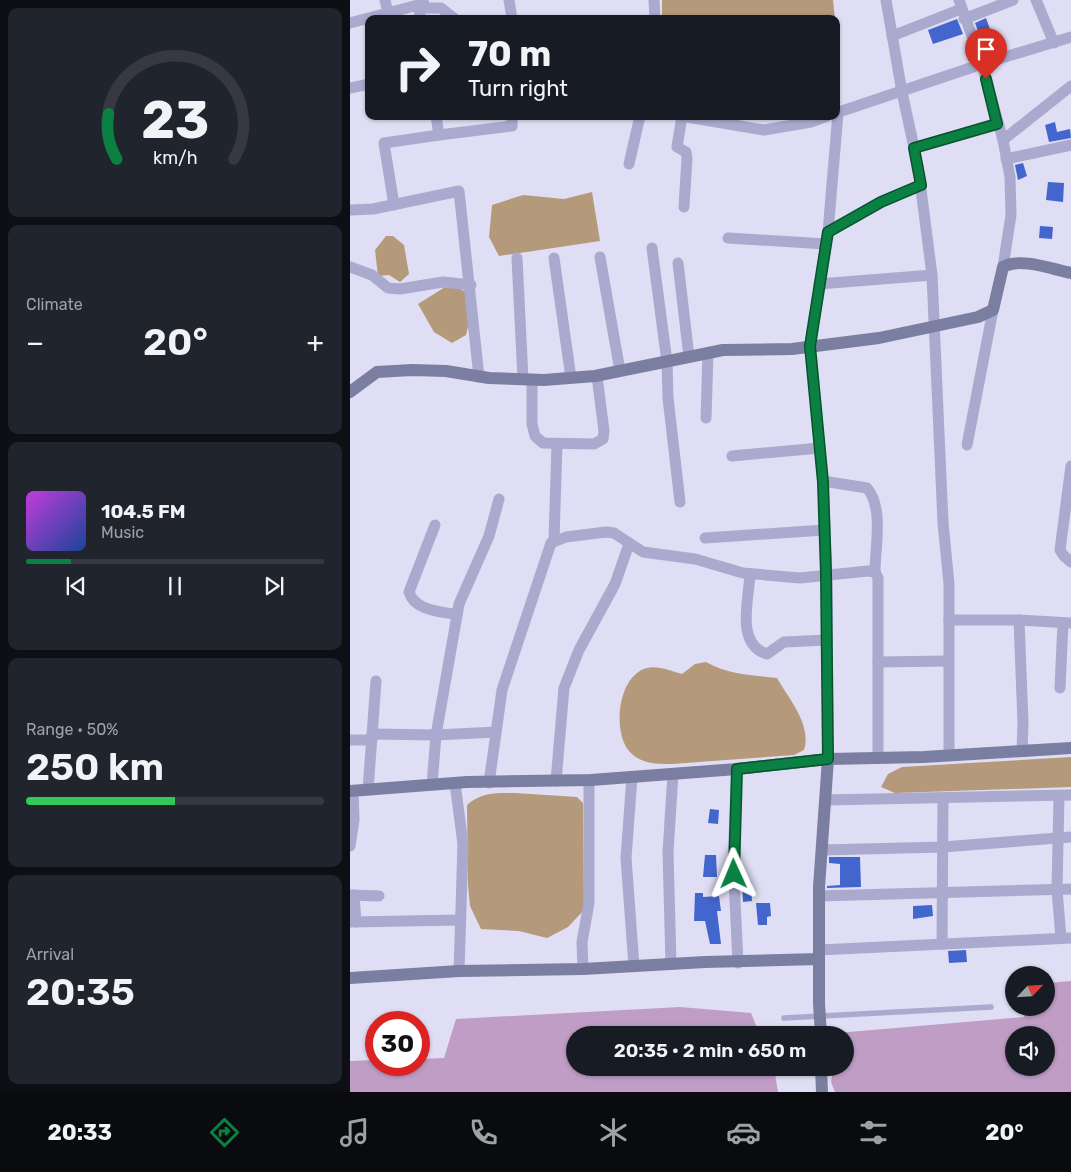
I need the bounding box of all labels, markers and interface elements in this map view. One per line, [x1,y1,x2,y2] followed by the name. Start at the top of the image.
[965,28,1007,79] pin
[468,33,551,75] text: 70 m
[385,35,450,100] icon: right
[972,35,1000,63] icon: arrive
[468,75,568,102] text: Turn right
[141,89,209,151] text: 23
[153,147,197,168] text: km/h
[26,295,83,314] text: Climate
[143,319,208,365] text: 20°
[26,326,44,359] text: −
[307,326,324,359] text: +
[101,500,185,523] text: 104.5 FM
[101,523,144,542] text: Music
[62,572,90,600] icon: previous
[161,572,189,600] icon: pause
[260,572,288,600] icon: next
[26,720,118,739] text: Range · 50%
[26,744,164,790] text: 250 km
[707,847,759,899] position arrow
[26,945,74,964] text: Arrival
[1005,966,1055,1016] north arrow
[1005,966,1055,1076] map controls
[26,969,135,1015] text: 20:35
[365,1011,430,1076] speed limit sign: 30
[1005,1026,1055,1076] button: sound
[614,1039,806,1062] text: 20:35 · 2 min · 650 m
[207,1115,242,1150] icon: directions
[337,1115,372,1150] icon: music
[466,1115,501,1150] icon: phone
[596,1115,631,1150] icon: climate
[726,1115,761,1150] icon: car
[856,1115,891,1150] icon: filters
[47,1119,112,1146] text: 20:33
[985,1119,1024,1146] text: 20°

